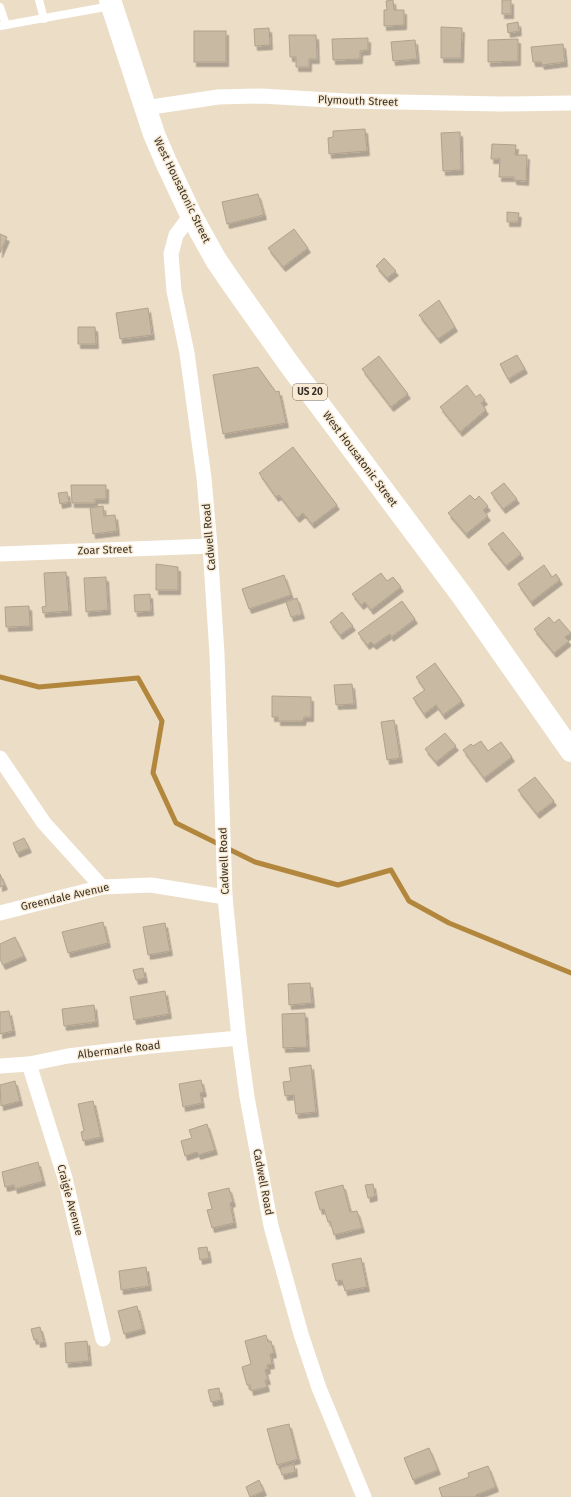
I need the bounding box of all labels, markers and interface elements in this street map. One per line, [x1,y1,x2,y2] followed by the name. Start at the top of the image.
[318,93,398,109] street label: Plymouth Street
[151,135,213,245] street label: West Housatonic Street
[293,384,327,400] road number: US 20
[320,409,400,509] street label: West Housatonic Street
[200,503,218,571] street label: Cadwell Road
[77,543,133,557] street label: Zoar Street
[216,827,232,895] street label: Cadwell Road
[20,881,110,913] street label: Greendale Avenue
[77,1038,161,1062] street label: Albermarle Road
[250,1148,276,1216] street label: Cadwell Road
[54,1163,86,1237] street label: Craigie Avenue

